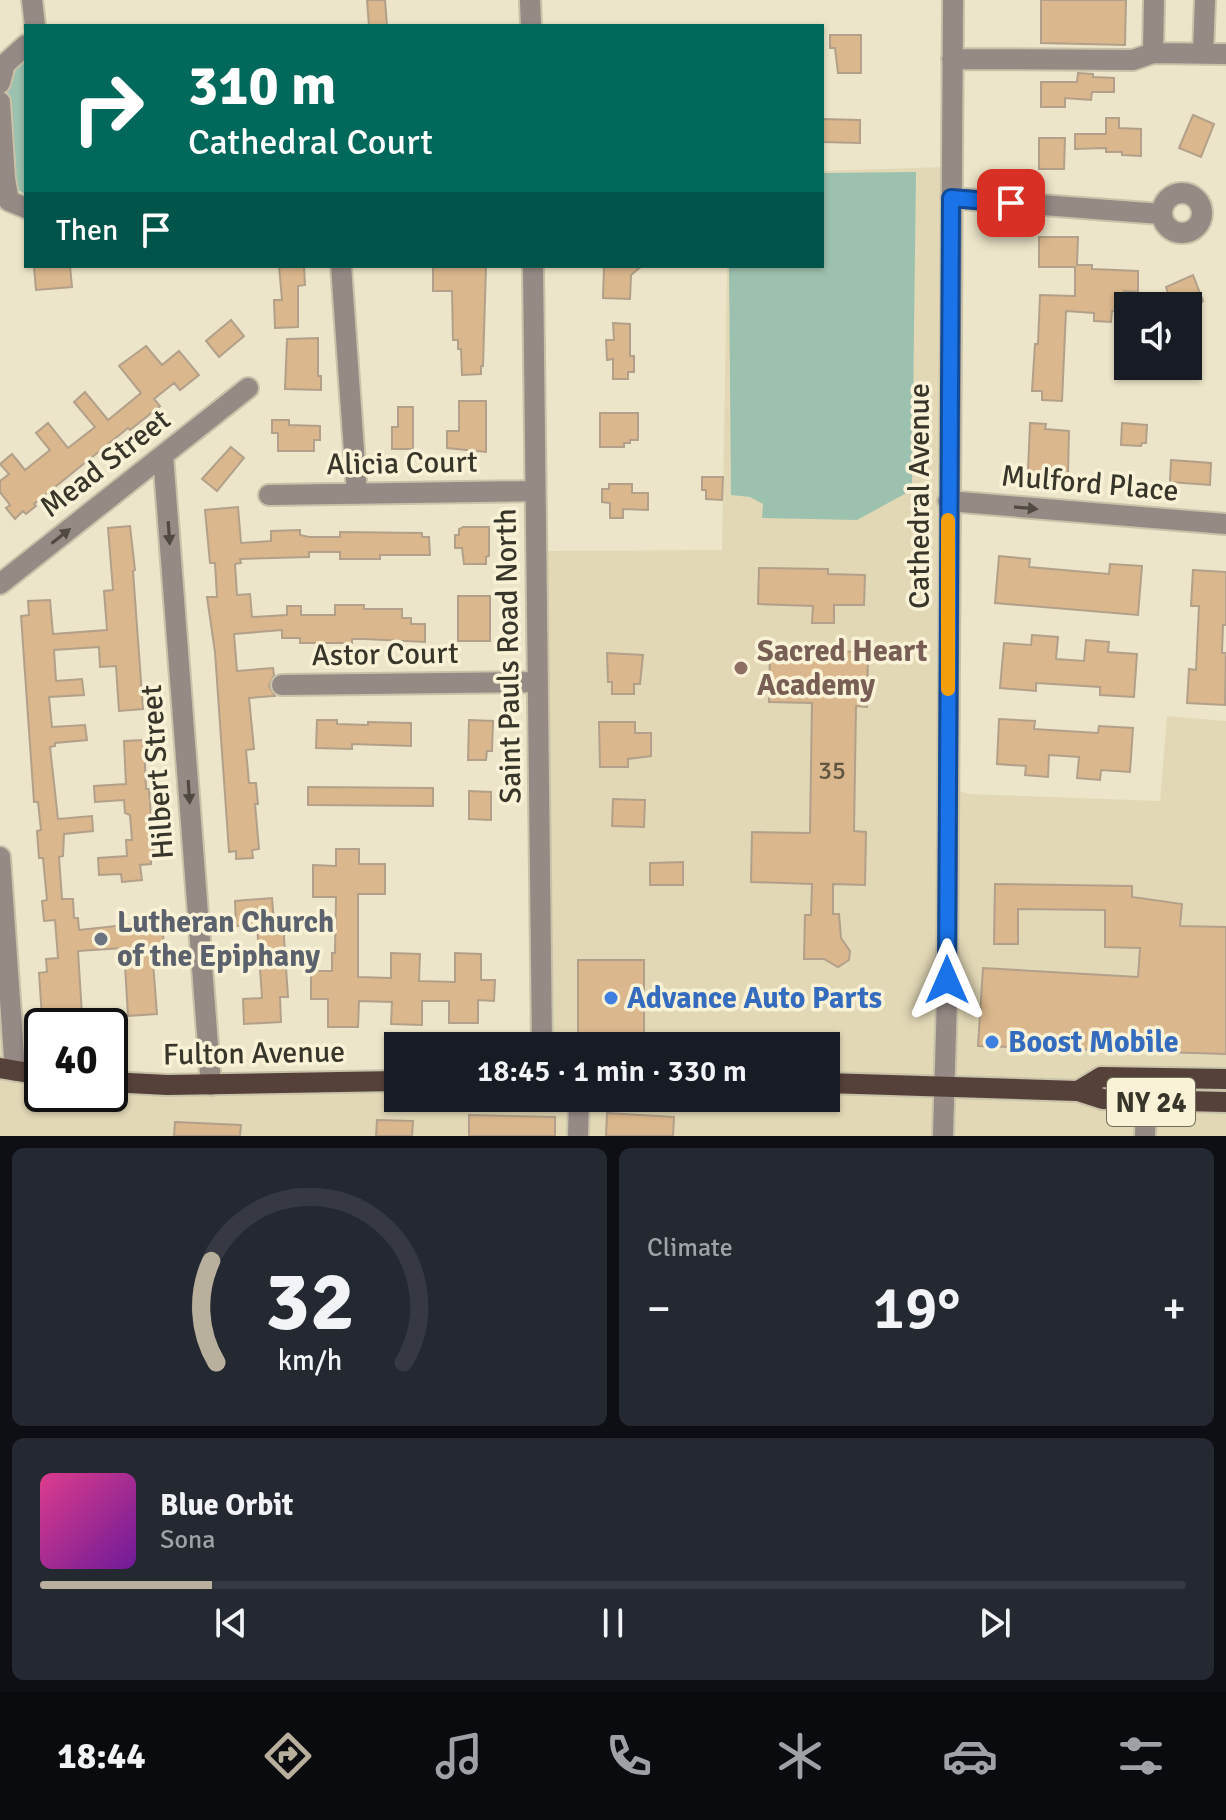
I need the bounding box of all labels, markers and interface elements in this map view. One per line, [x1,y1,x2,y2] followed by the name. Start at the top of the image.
[188,51,336,120] text: 310 m
[56,56,160,160] icon: right
[188,120,433,165] text: Cathedral Court
[977,169,1045,237] pin
[989,181,1033,225] icon: arrive
[134,208,178,252] icon: arrive
[56,212,118,249] text: Then
[1114,292,1202,380] map controls
[1114,292,1202,380] button: sound
[901,383,938,609] street label: Cathedral Avenue
[33,401,178,526] street label: Mead Street
[326,444,478,483] street label: Alicia Court
[1000,457,1180,510] street label: Mulford Place
[1014,501,1039,514] one-way arrow
[487,508,530,804] street label: Saint Pauls Road North
[163,521,176,546] one-way arrow
[51,528,71,544] one-way arrow
[757,633,927,704] place label: Sacred Heart Academy
[311,635,459,674] street label: Astor Court
[732,659,750,677] marker: Sacred Heart Academy
[133,683,182,861] street label: Hilbert Street
[818,755,846,787] house number: 35
[182,780,195,805] one-way arrow
[117,904,334,975] place label: Lutheran Church of the Epiphany
[92,930,110,948] marker: Lutheran Church of the Epiphany
[905,938,989,1022] position arrow
[627,980,882,1017] place label: Advance Auto Parts
[602,989,620,1007] marker: Advance Auto Parts
[24,1008,128,1112] speed limit sign: 40
[1008,1024,1179,1061] place label: Boost Mobile
[163,1033,345,1074] street label: Fulton Avenue
[983,1033,1001,1051] marker: Boost Mobile
[477,1053,747,1090] text: 18:45 · 1 min · 330 m
[1107,1078,1195,1126] road number: NY 24
[647,1232,733,1264] text: Climate
[265,1251,354,1353] text: 32
[873,1272,960,1346] text: 19°
[647,1282,671,1336] text: −
[1162,1282,1186,1336] text: +
[277,1343,342,1378] text: km/h
[160,1487,293,1524] text: Blue Orbit
[160,1524,215,1556] text: Sona
[209,1601,253,1645] icon: previous
[591,1601,635,1645] icon: pause
[973,1601,1017,1645] icon: next
[260,1728,316,1784] icon: directions
[431,1728,487,1784] icon: music
[601,1728,657,1784] icon: phone
[772,1728,828,1784] icon: climate
[942,1728,998,1784] icon: car
[1113,1728,1169,1784] icon: filters
[57,1734,146,1779] text: 18:44

